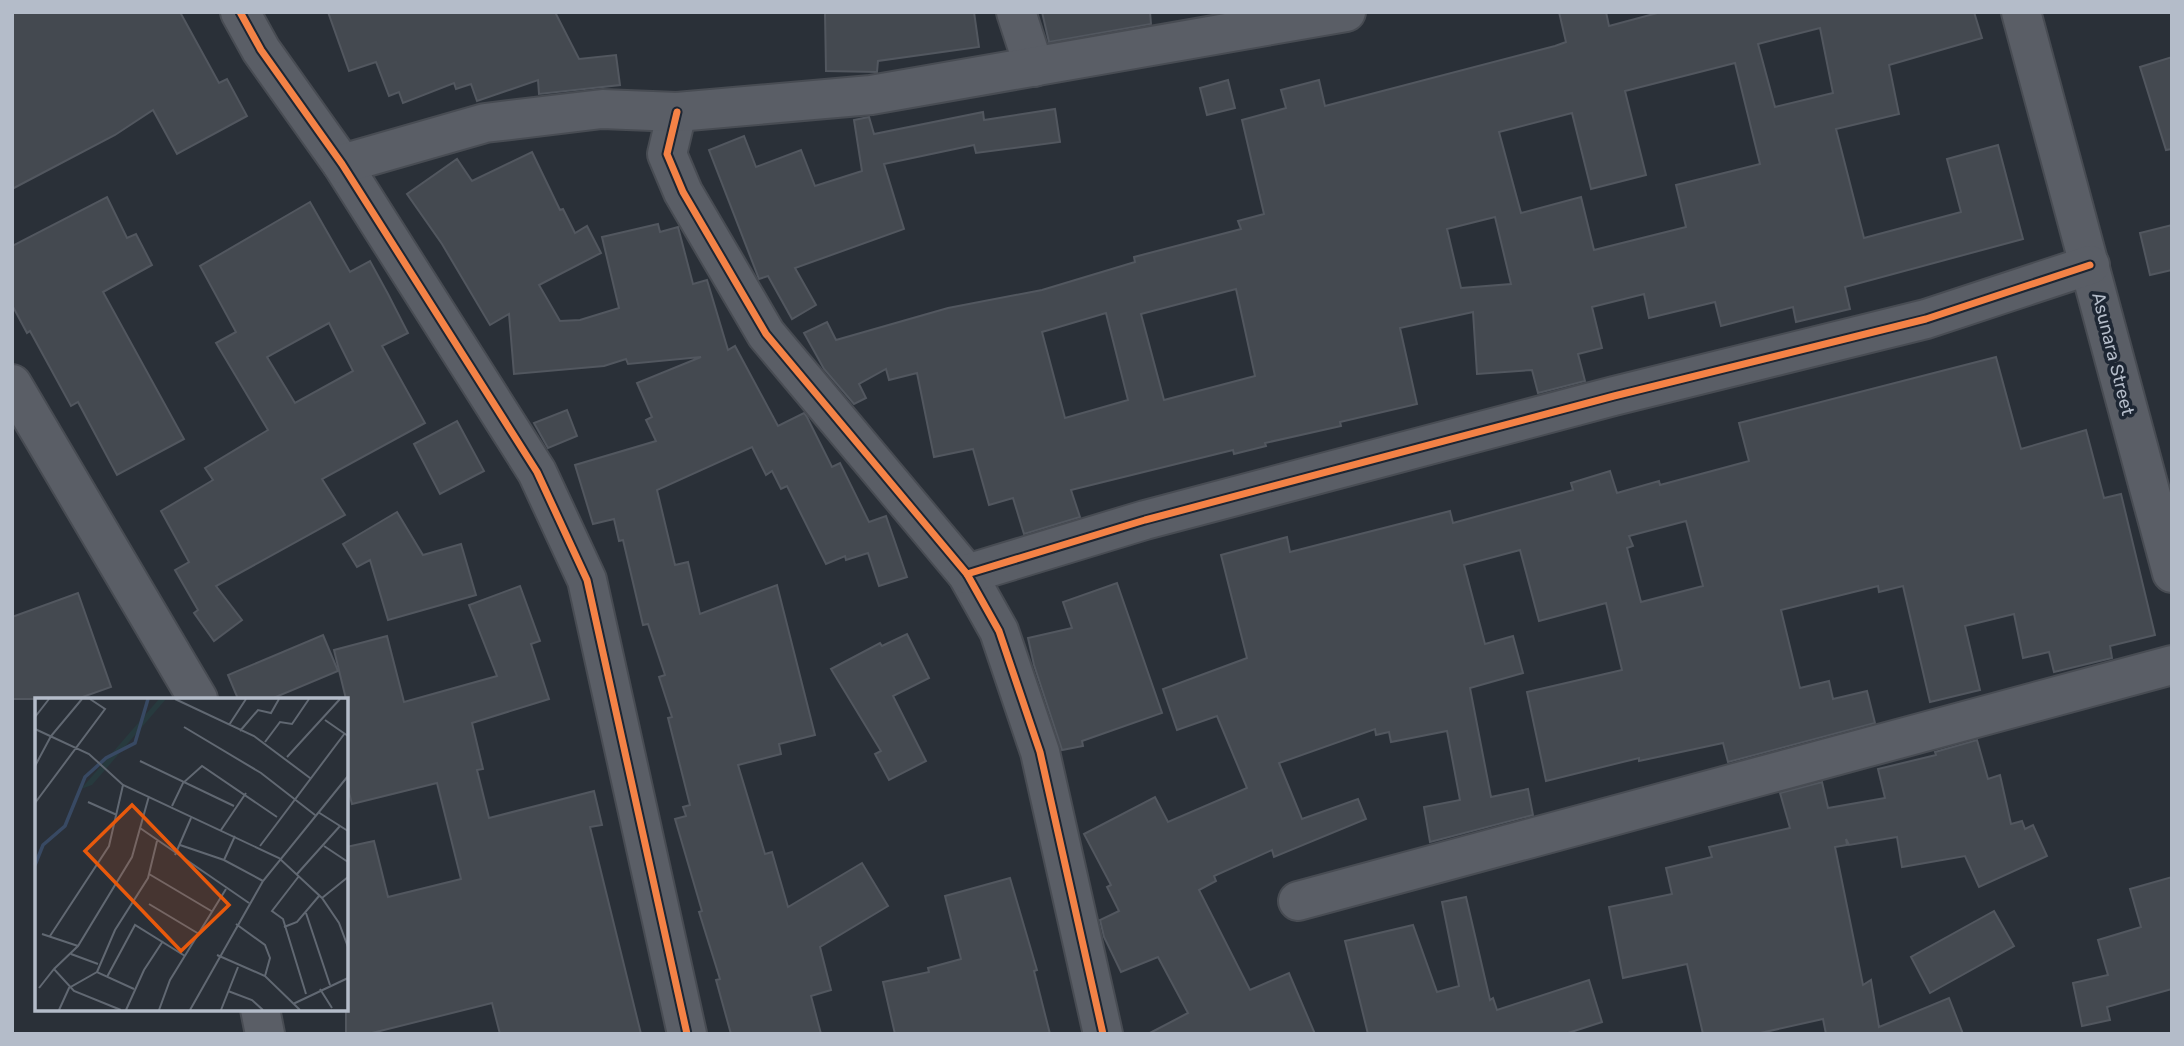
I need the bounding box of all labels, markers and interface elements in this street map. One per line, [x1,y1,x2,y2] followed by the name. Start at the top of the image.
[2087,290,2139,418] street label: Asunara Street
[35,698,348,1011] inset map

